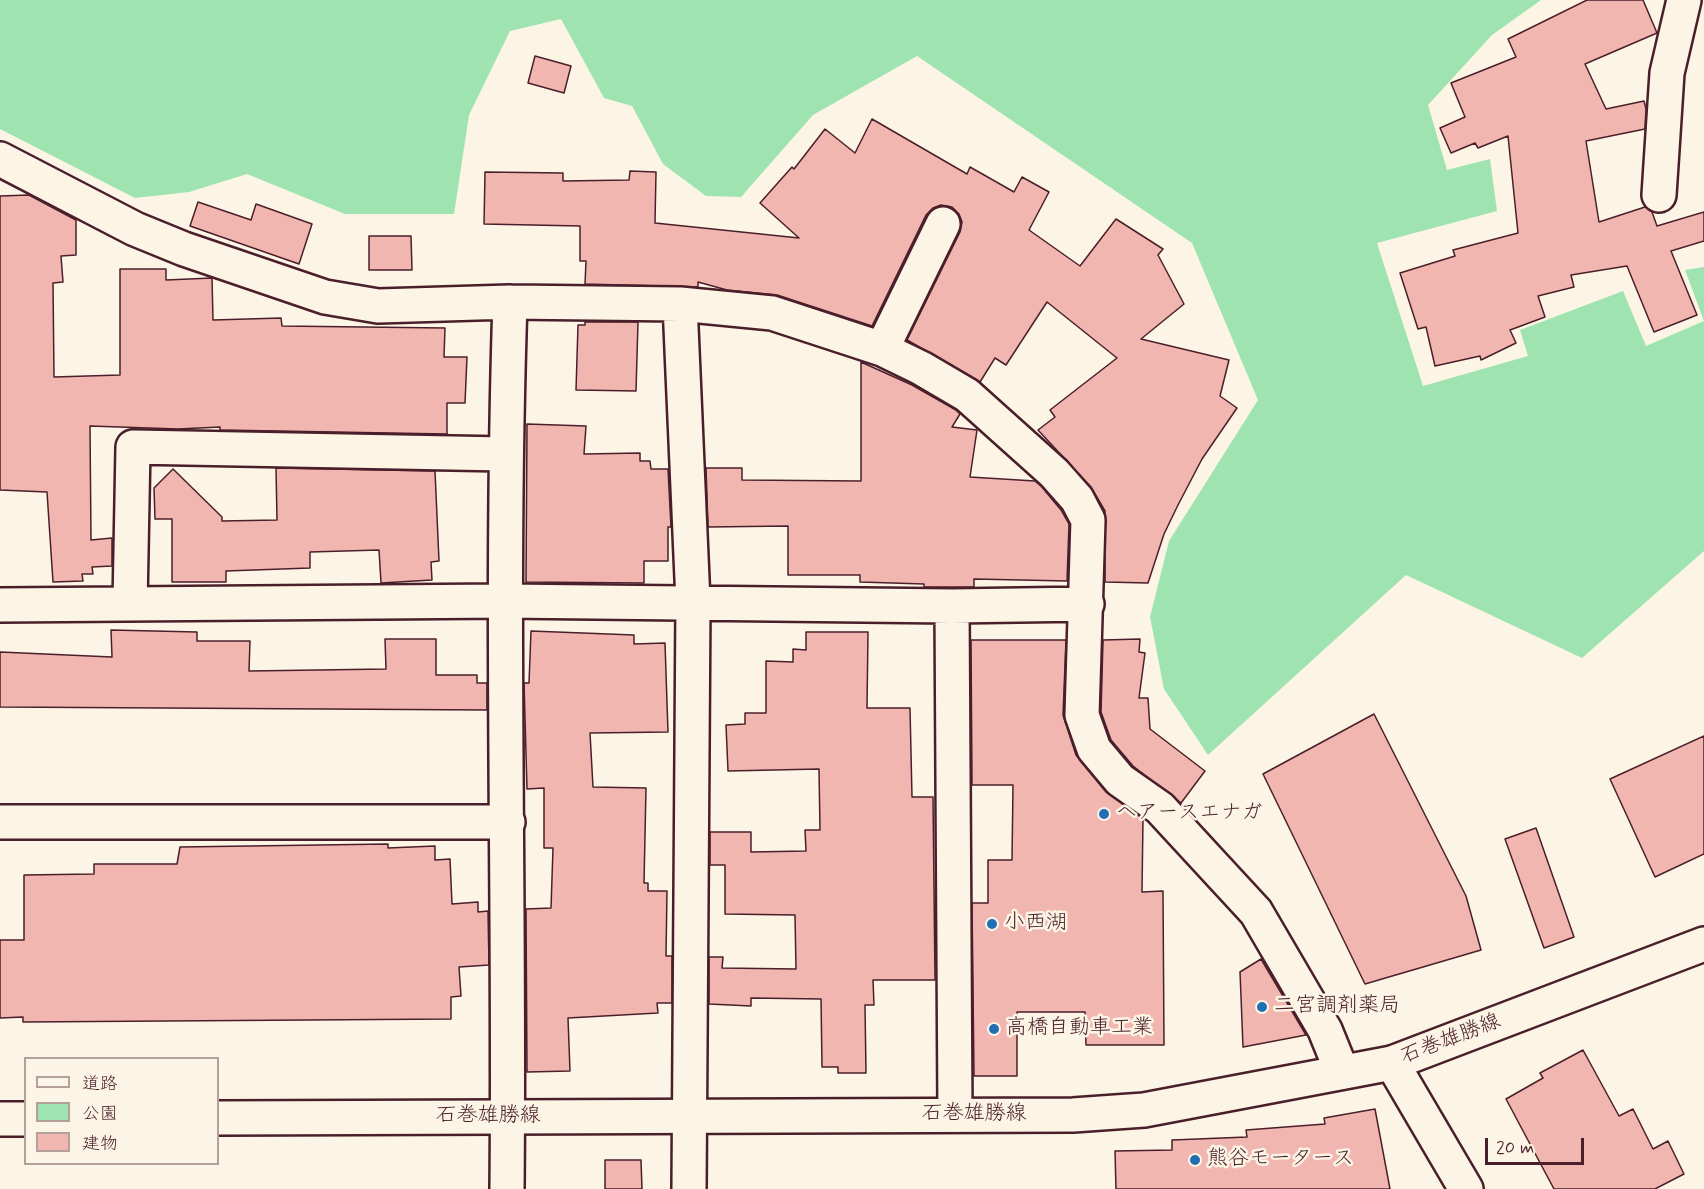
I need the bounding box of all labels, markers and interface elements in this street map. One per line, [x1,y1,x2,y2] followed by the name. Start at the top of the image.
[1116,801,1262,827] place label: ヘアースエナガ
[1097,807,1111,821] marker: ヘアースエナガ
[1004,911,1067,937] place label: 小西湖
[985,917,999,931] marker: 小西湖
[1274,994,1400,1020] place label: 二宮調剤薬局
[1255,1000,1269,1014] marker: 二宮調剤薬局
[1397,1009,1505,1071] street label: 石巻雄勝線
[1006,1016,1153,1042] place label: 高橋自動車工業
[987,1022,1001,1036] marker: 高橋自動車工業
[24,1057,219,1165] legend
[82,1072,118,1096] text: 道路
[82,1102,118,1126] text: 公園
[922,1102,1026,1128] street label: 石巻雄勝線
[436,1104,540,1130] street label: 石巻雄勝線
[1488,1126,1587,1164] scale bar
[82,1132,118,1156] text: 建物
[1496,1136,1534,1160] text: 20 m
[1207,1147,1354,1173] place label: 熊谷モータース
[1188,1153,1202,1167] marker: 熊谷モータース

